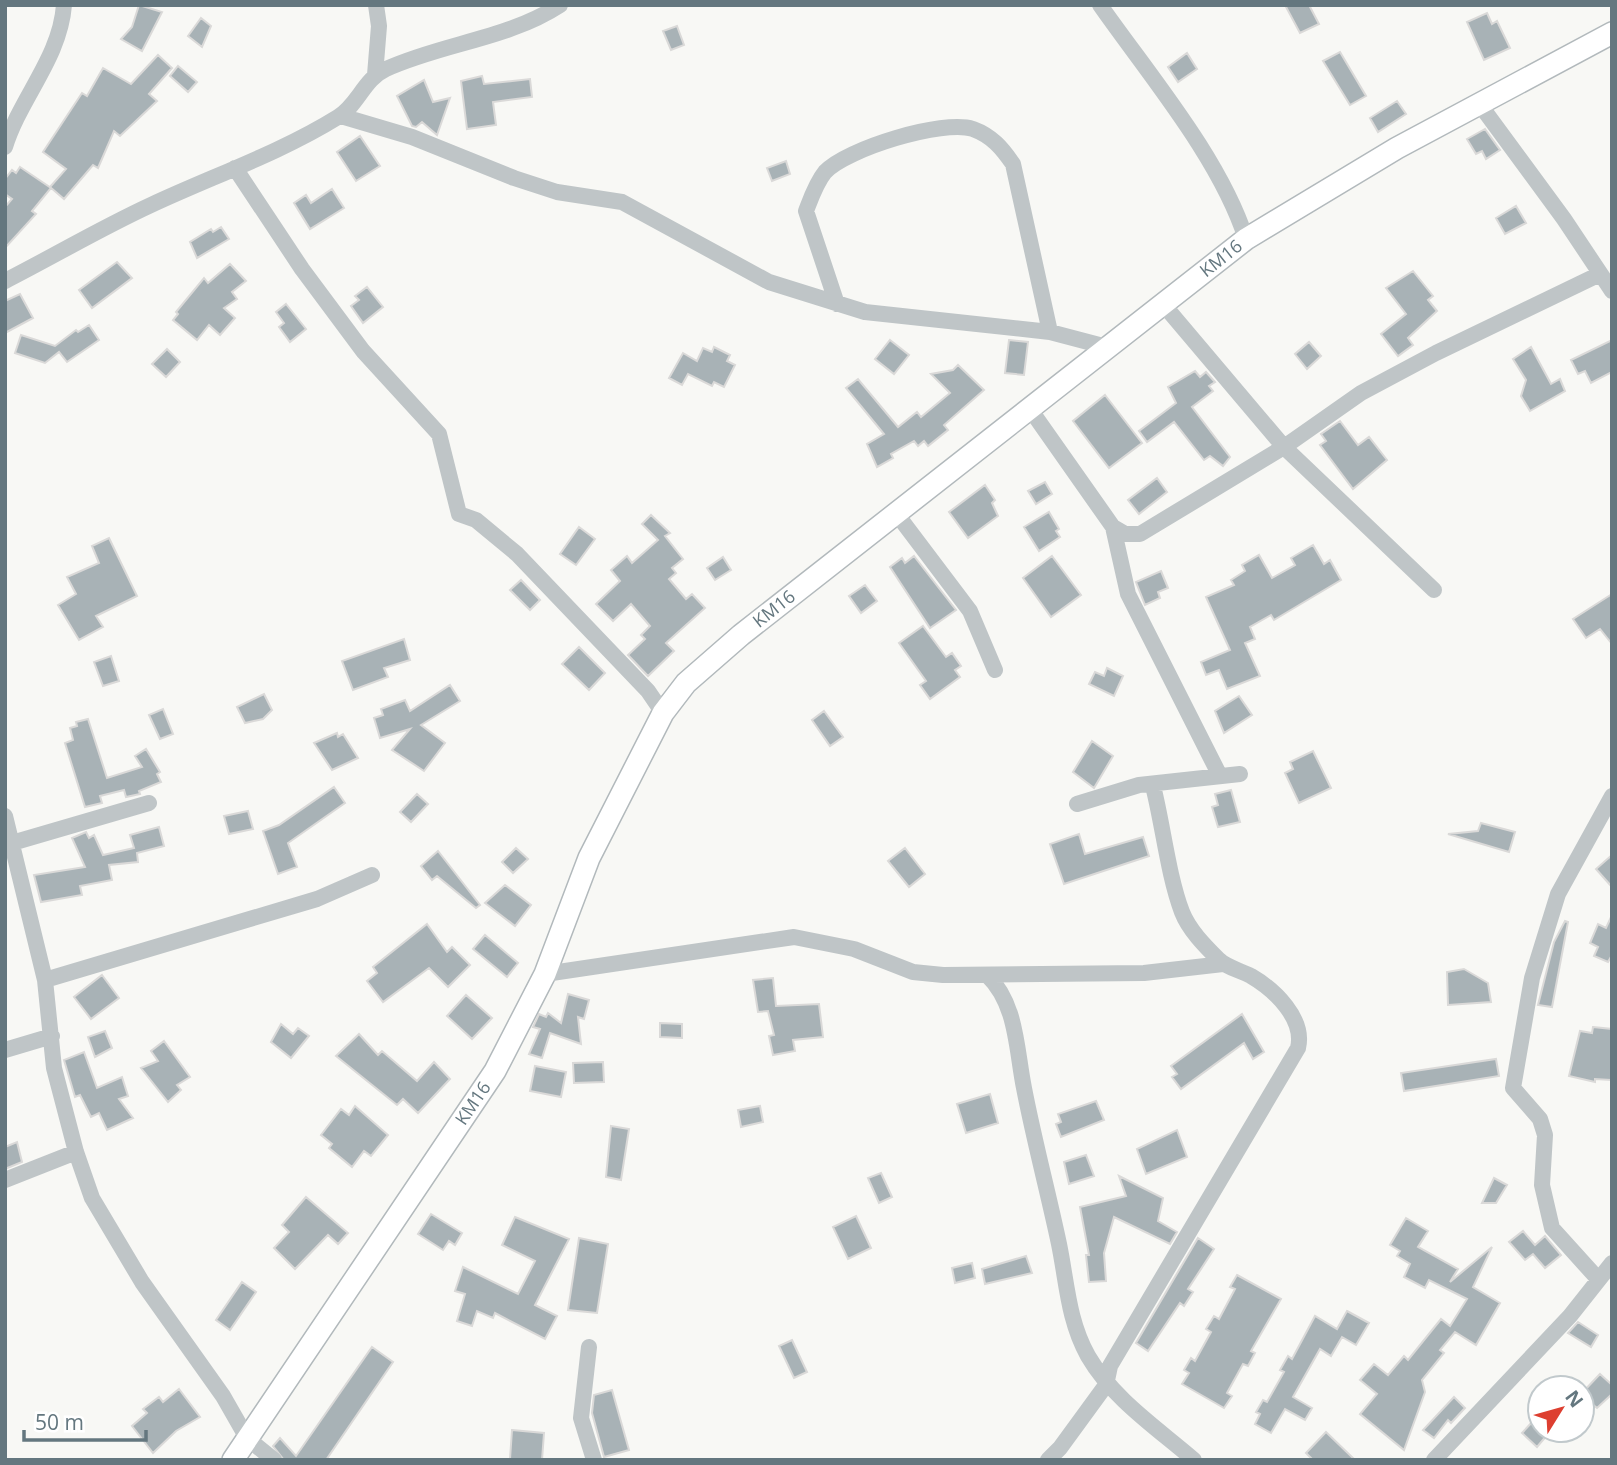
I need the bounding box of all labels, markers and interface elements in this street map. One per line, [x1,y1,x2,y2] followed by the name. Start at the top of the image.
[1194,233,1247,282] street label: KM16
[747,584,800,632] street label: KM16
[449,1076,496,1129] street label: KM16
[1526,1374,1596,1444] north arrow
[1560,1385,1590,1413] text: N
[24,1398,147,1442] scale bar
[35,1408,84,1436] text: 50 m

